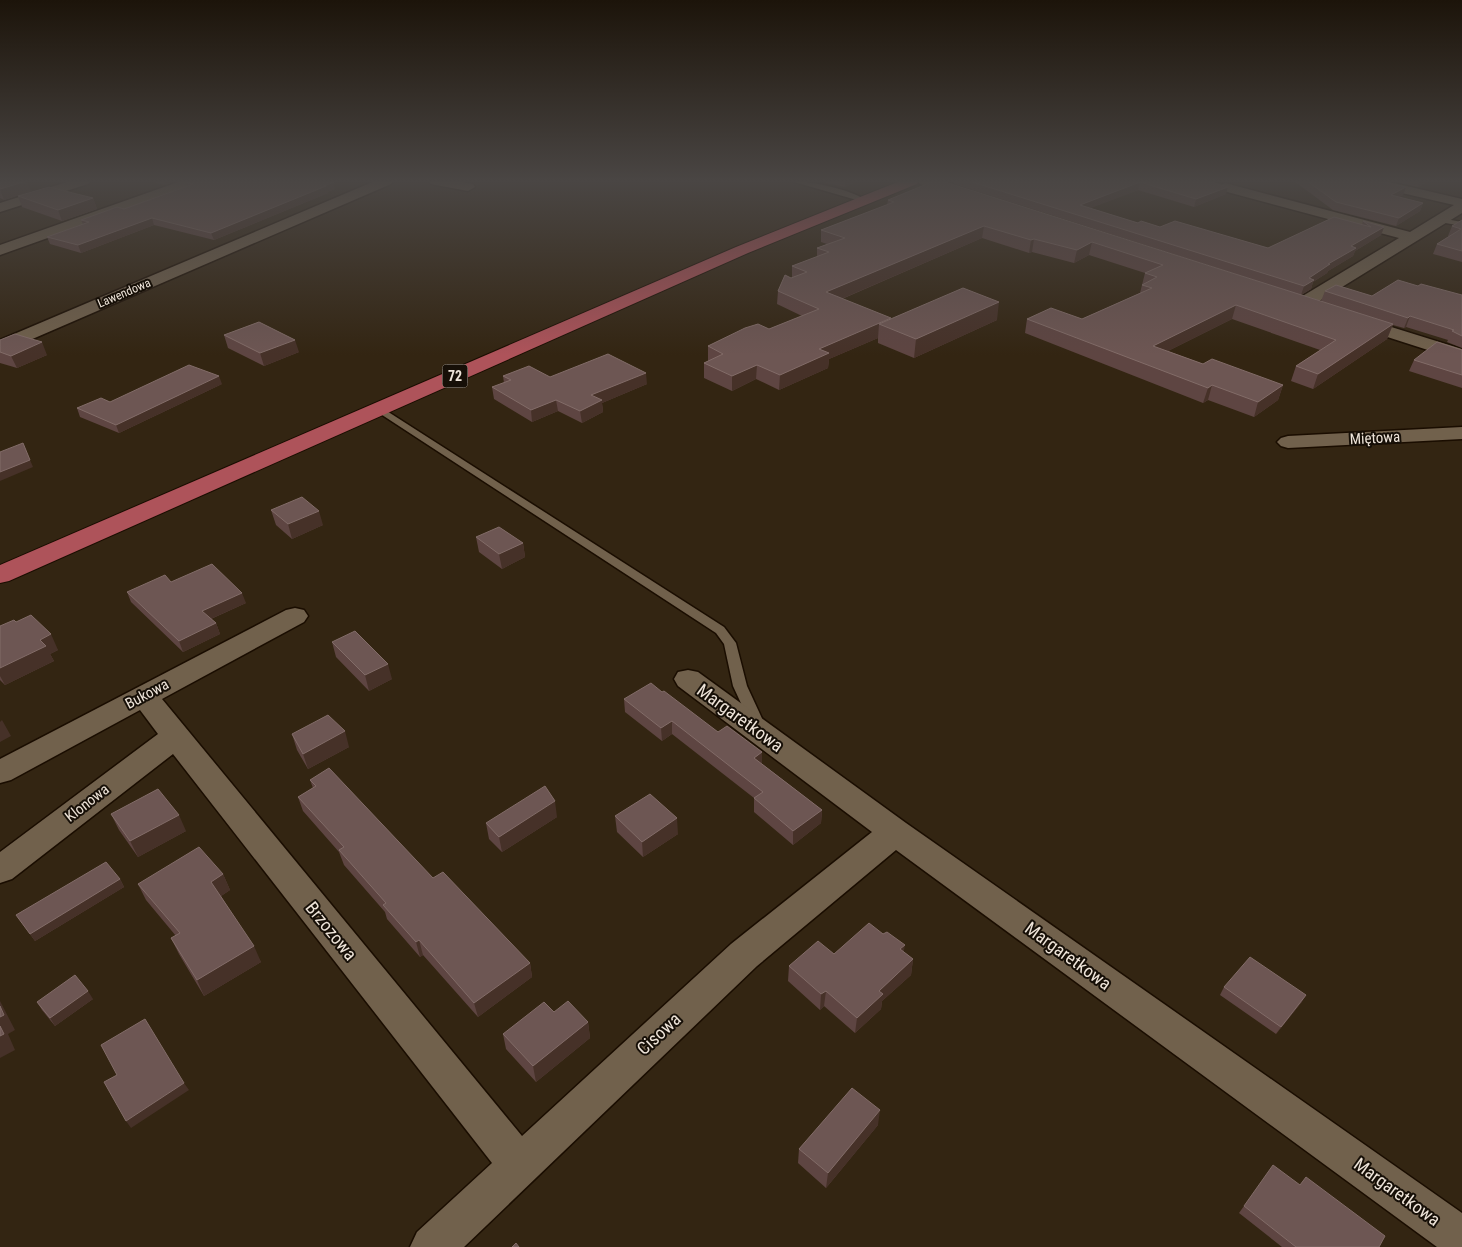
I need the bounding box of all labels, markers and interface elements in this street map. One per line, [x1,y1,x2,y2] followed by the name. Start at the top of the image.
[95,275,153,310] street label: Lawendowa
[442,364,468,388] road number: 72
[1349,428,1401,448] street label: Miętowa
[122,675,172,713] street label: Bukowa
[693,679,788,756] street label: Margaretkowa
[61,780,113,826] street label: Klonowa
[301,897,361,964] street label: Brzozowa
[1021,917,1116,994] street label: Margaretkowa
[633,1008,685,1059] street label: Cisowa
[1350,1153,1445,1230] street label: Margaretkowa

